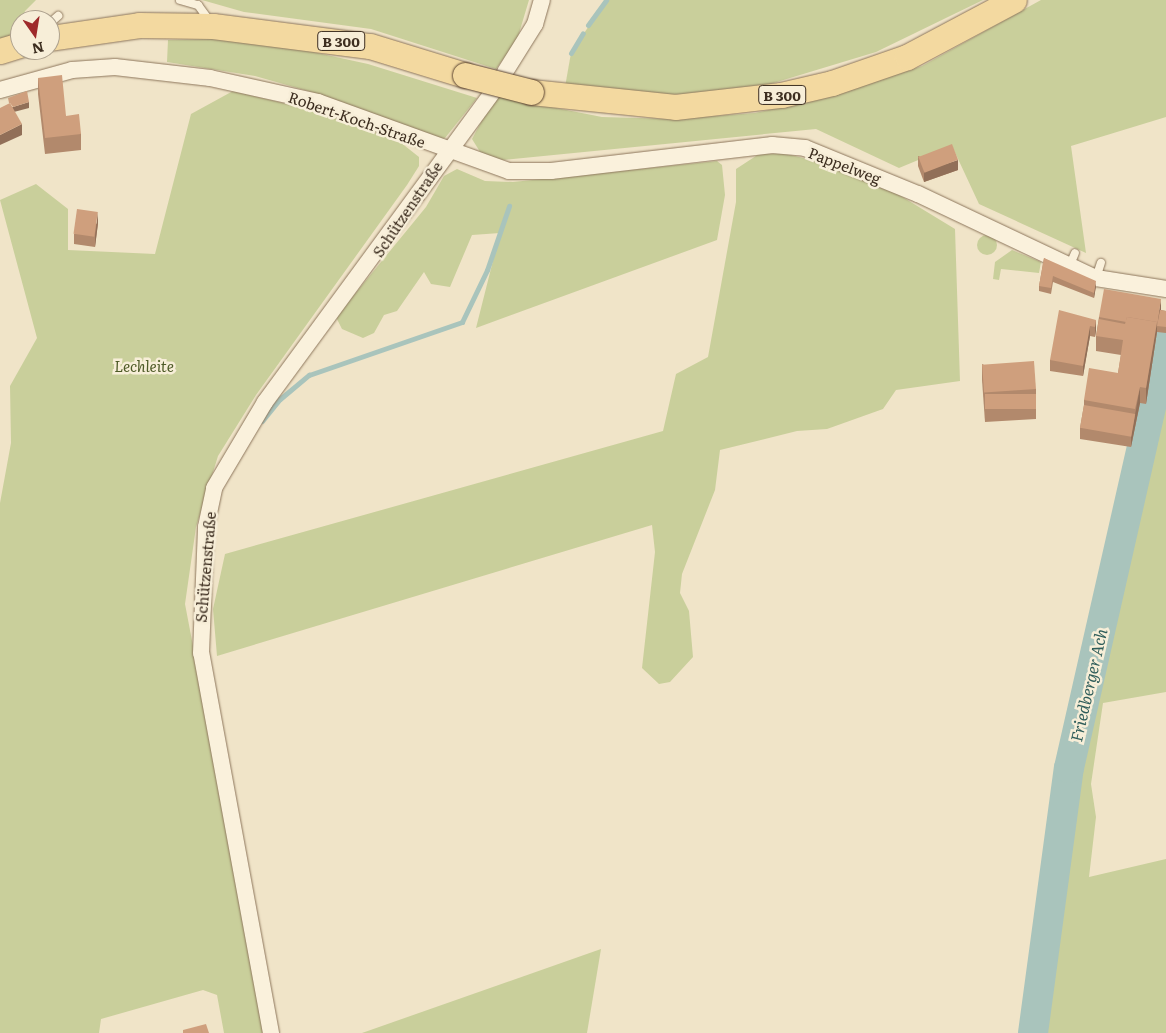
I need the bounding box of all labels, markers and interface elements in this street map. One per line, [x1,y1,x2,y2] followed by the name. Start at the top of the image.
[10,10,60,60] north arrow
[316,29,366,52] road number: B 300
[30,38,46,60] text: N
[757,84,807,106] road number: B 300
[286,87,428,151] street label: Robert-Koch-Straße
[806,143,884,187] street label: Pappelweg
[368,158,446,260] street label: Schützenstraße
[114,357,174,375] park label: Lechleite
[191,511,219,623] street label: Schützenstraße
[1066,627,1110,743] water label: Friedberger Ach

